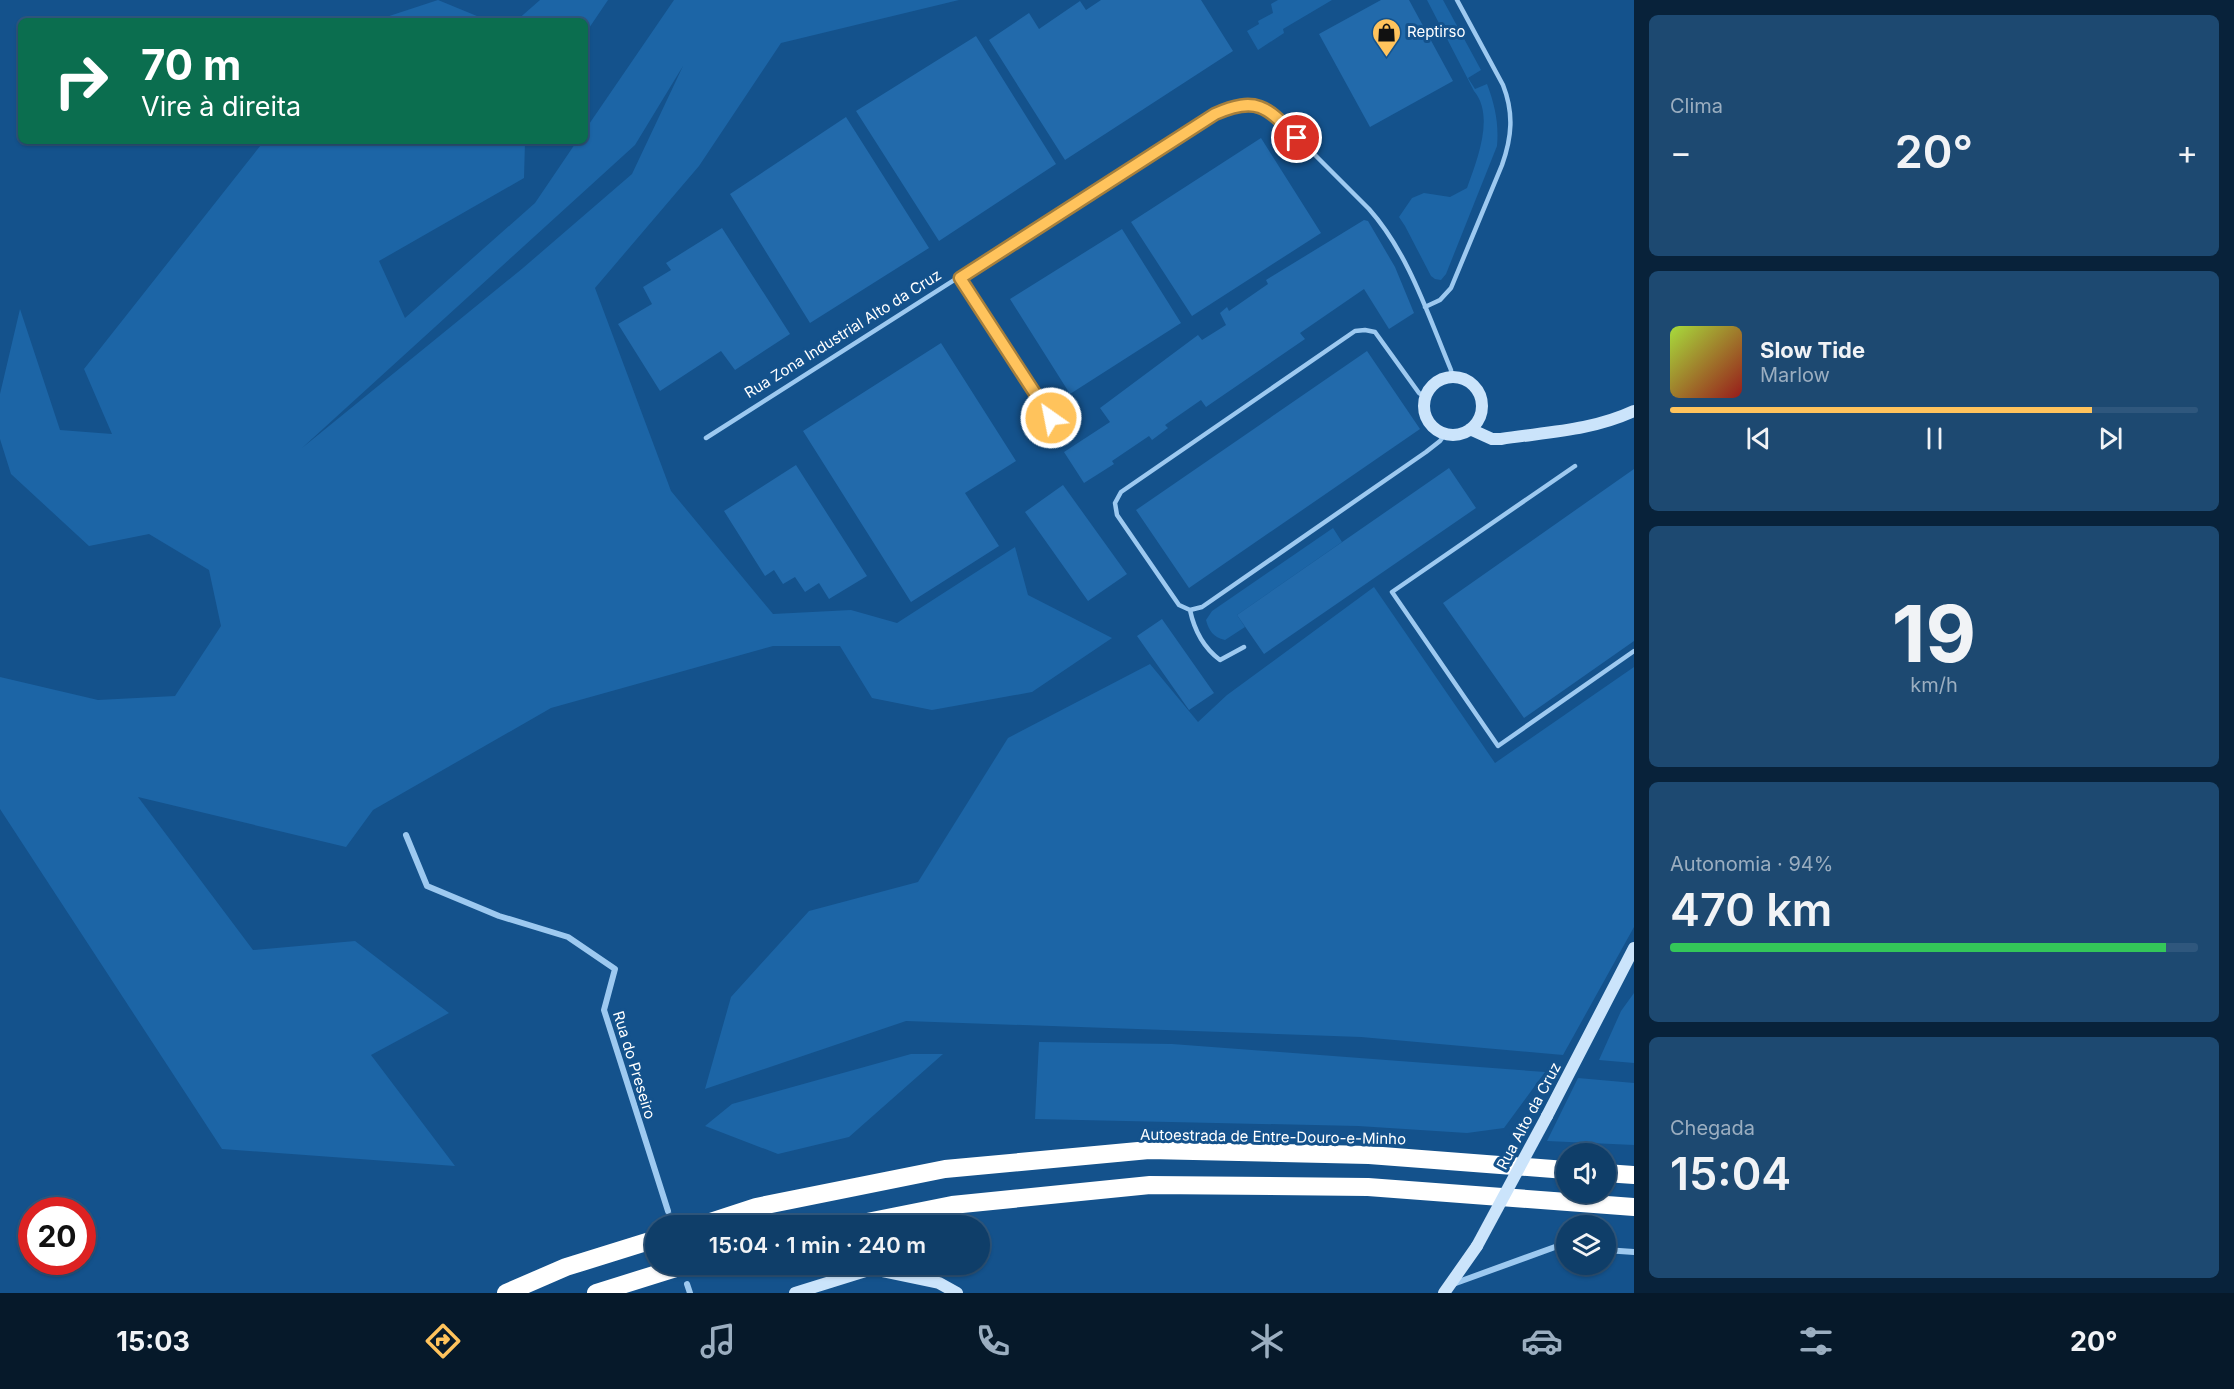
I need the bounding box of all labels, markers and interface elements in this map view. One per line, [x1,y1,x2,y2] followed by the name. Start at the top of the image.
[1370,16,1402,58] shop icon: Reptirso
[1407,22,1465,41] place label: Reptirso
[141,39,241,90] text: 70 m
[42,42,120,120] icon: right
[141,90,301,123] text: Vire à direita
[1670,94,1723,118] text: Clima
[1271,112,1322,163] pin
[1280,121,1313,154] icon: arrive
[1895,124,1973,179] text: 20°
[1670,132,1692,172] text: −
[2176,132,2198,172] text: +
[741,265,945,402] street label: Rua Zona Industrial Alto da Cruz
[1760,337,1865,363] text: Slow Tide
[1760,363,1830,387] text: Marlow
[1019,386,1083,450] position arrow
[1742,422,1775,455] icon: previous
[1918,422,1951,455] icon: pause
[2094,422,2127,455] icon: next
[1892,586,1976,681] text: 19
[1910,673,1958,697] text: km/h
[1670,852,1833,876] text: Autonomia · 94%
[1670,882,1832,937] text: 470 km
[609,1009,660,1121] street label: Rua do Preseiro
[1492,1059,1565,1173] street label: Rua Alto da Cruz
[1670,1116,1755,1140] text: Chegada
[1140,1125,1406,1148] street label: Autoestrada de Entre-Douro-e-Minho
[1556,1143,1616,1275] map controls
[1556,1143,1616,1203] button: sound
[1670,1146,1791,1201] text: 15:04
[18,1197,96,1275] speed limit sign: 20
[1556,1215,1616,1275] button: layers
[709,1232,926,1258] text: 15:04 · 1 min · 240 m
[422,1320,464,1362] icon: directions
[697,1320,739,1362] icon: music
[972,1320,1014,1362] icon: phone
[1246,1320,1288,1362] icon: climate
[1521,1320,1563,1362] icon: car
[1795,1320,1837,1362] icon: filters
[116,1325,190,1358] text: 15:03
[2070,1325,2118,1358] text: 20°

